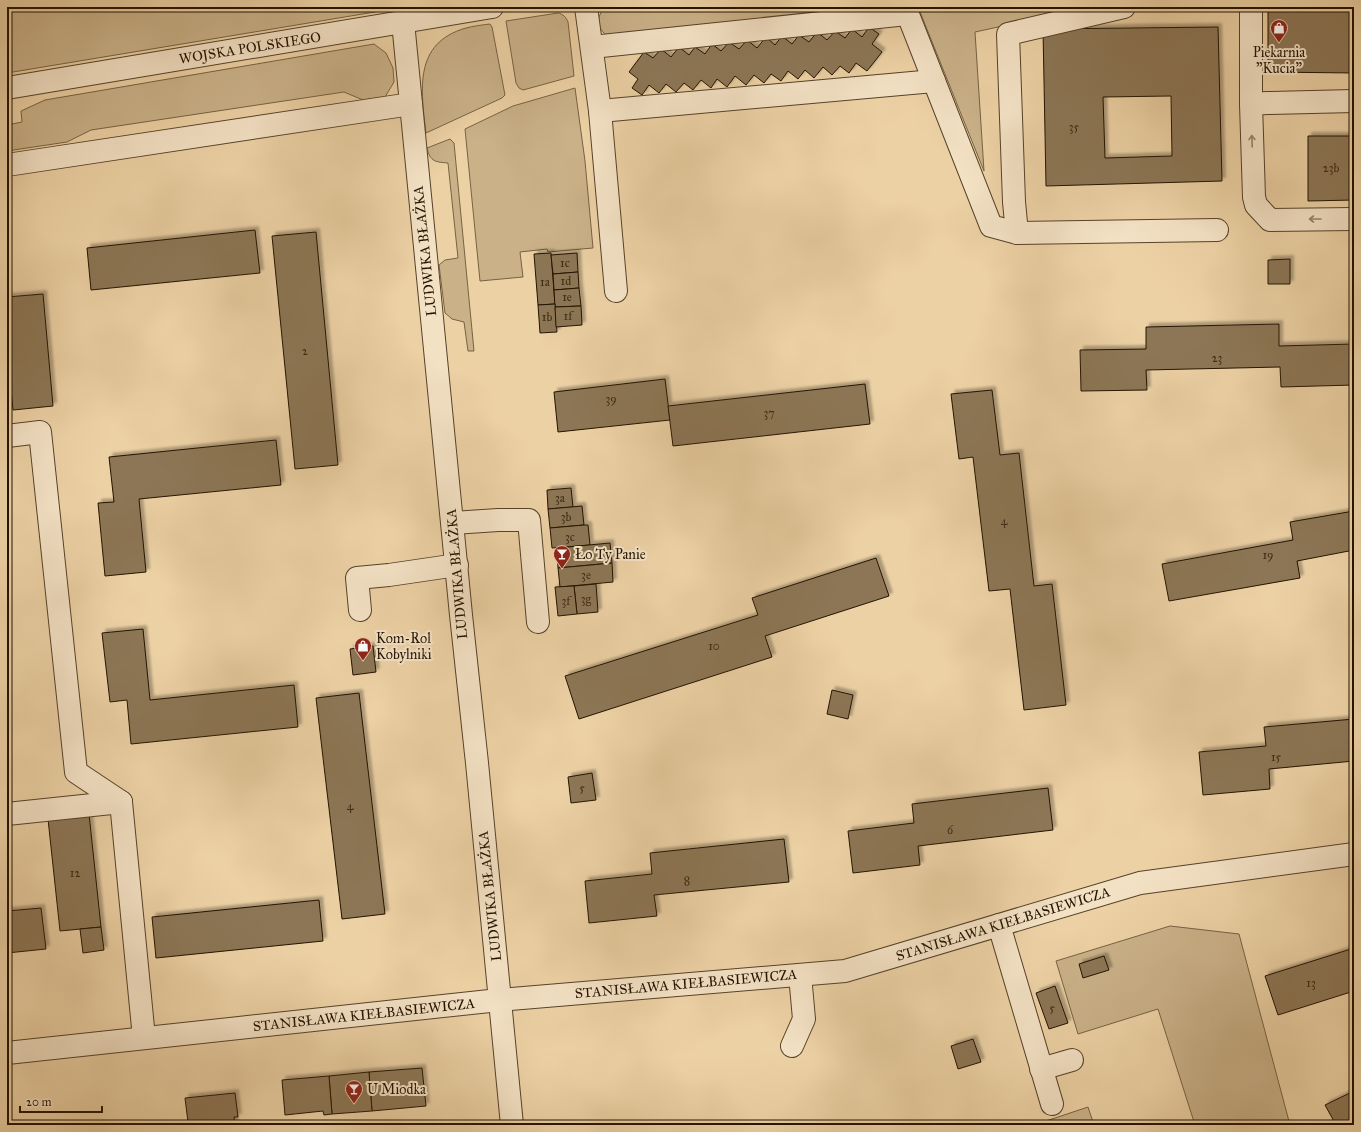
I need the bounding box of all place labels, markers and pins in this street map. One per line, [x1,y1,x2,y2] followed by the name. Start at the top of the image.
[1269,18,1289,43] shop icon: Piekarnia "Kucia"
[1253,44,1305,77] place label: Piekarnia "Kucia"
[552,544,572,569] bar icon: Ło Ty Panie
[575,546,646,563] place label: Ło Ty Panie
[376,630,432,663] place label: Kom-Rol Kobylniki
[353,636,373,661] shop icon: Kom-Rol Kobylniki
[344,1079,364,1104] bar icon: U Miodka
[367,1081,426,1098] place label: U Miodka

